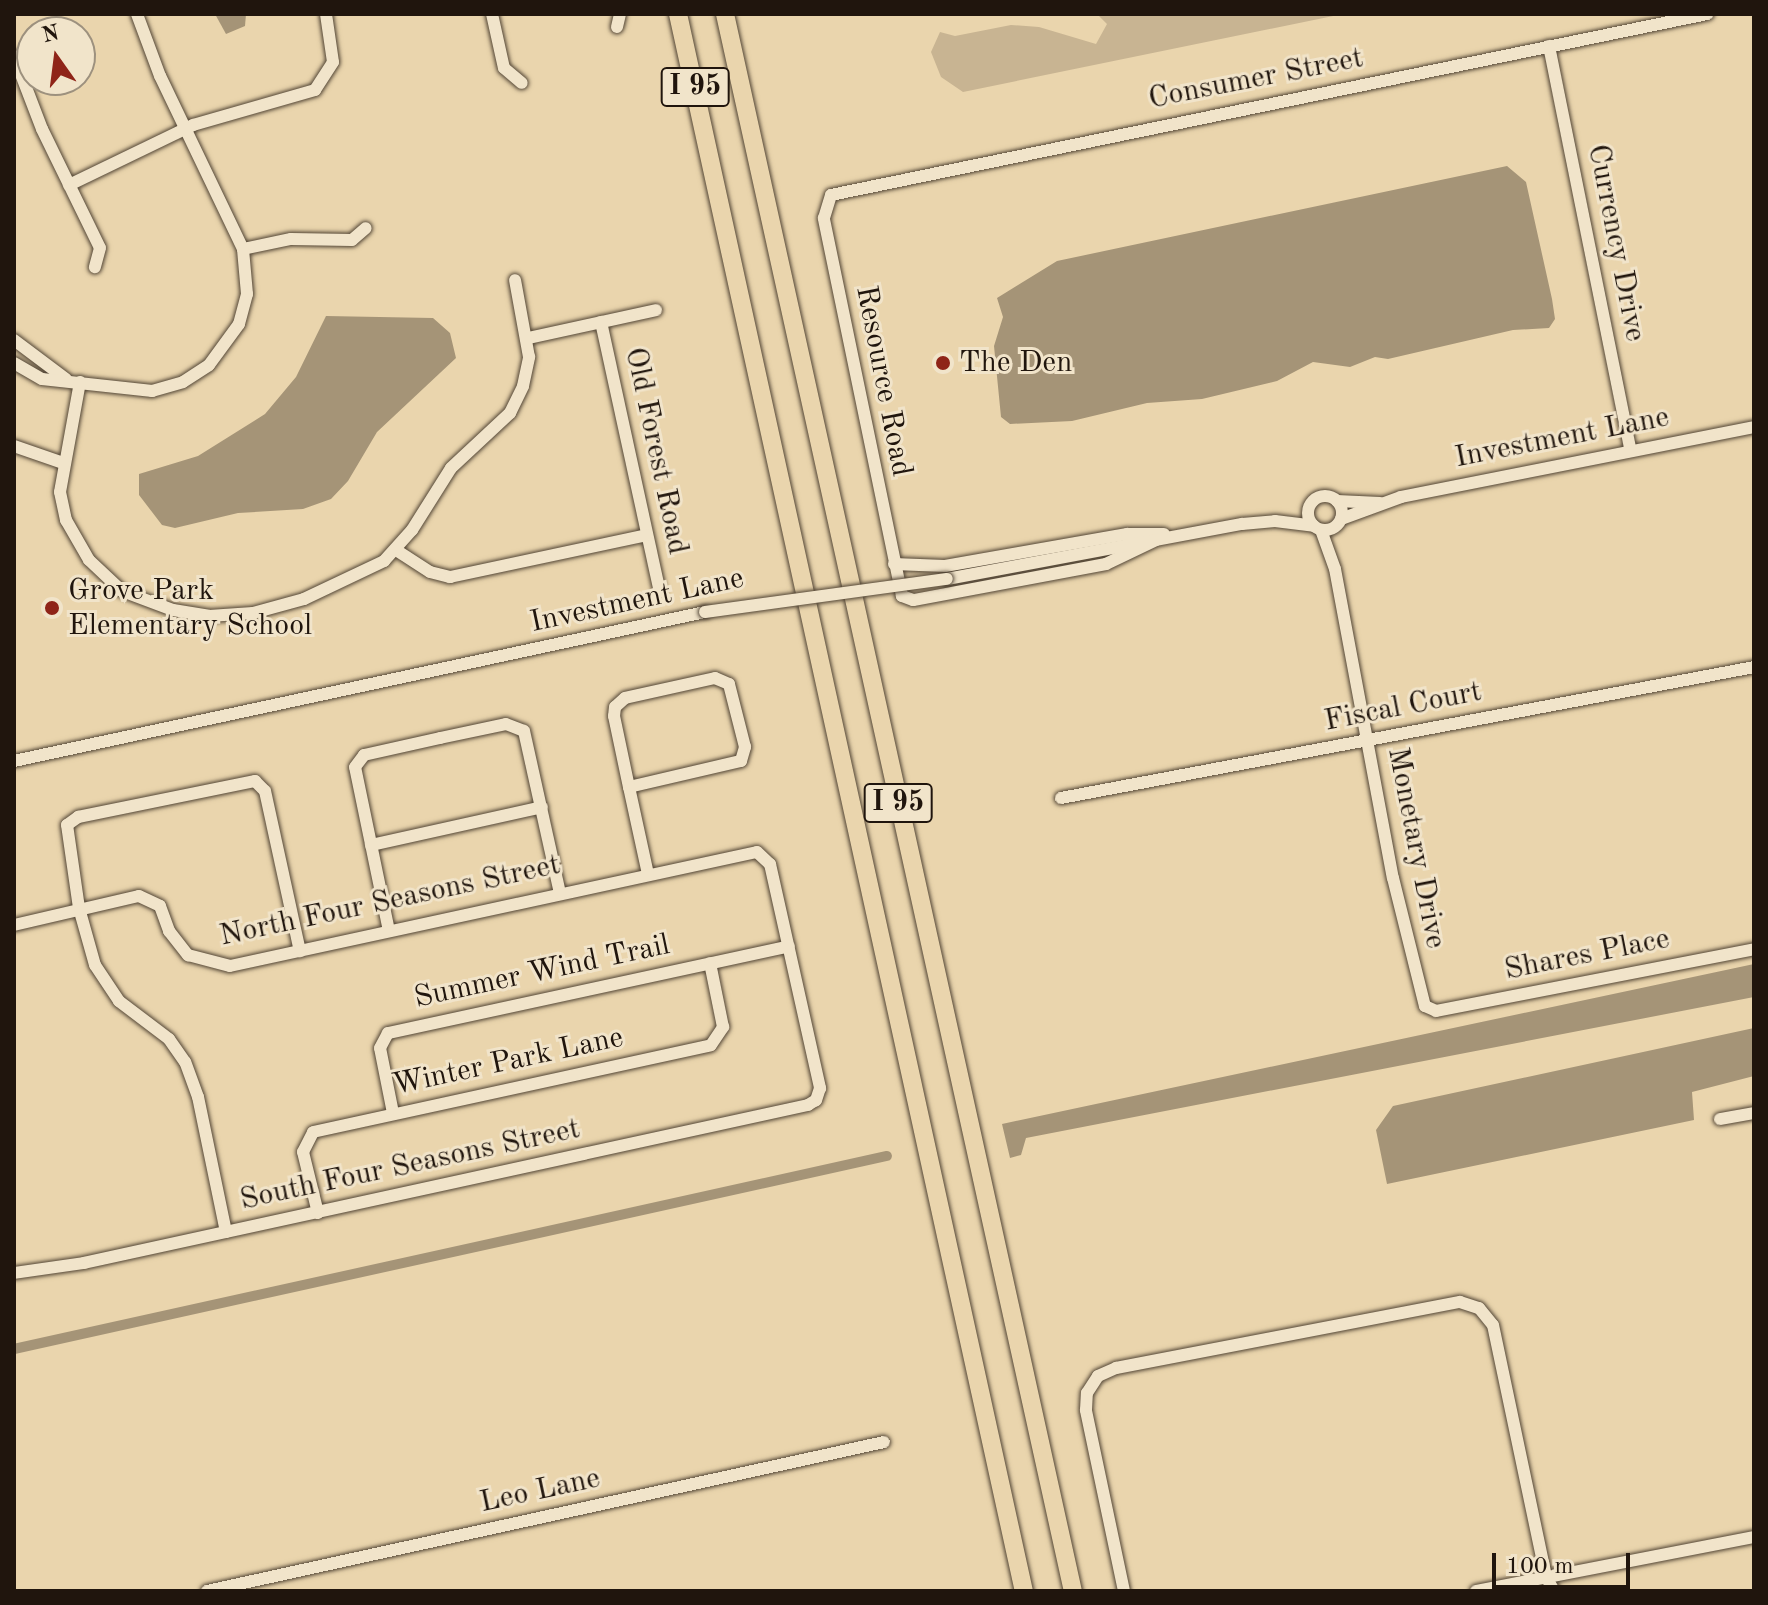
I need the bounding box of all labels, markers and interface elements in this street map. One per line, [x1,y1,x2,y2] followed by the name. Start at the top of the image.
[16,16,96,96] north arrow
[40,22,61,47] text: N
[1146,41,1366,117] street label: Consumer Street
[659,63,731,111] road number: I 95
[1579,141,1653,345] street label: Currency Drive
[847,283,919,479] street label: Resource Road
[616,344,696,558] street label: Old Forest Road
[959,345,1072,381] place label: The Den
[934,354,952,372] marker: The Den
[1452,400,1672,476] street label: Investment Lane
[527,561,747,641] street label: Investment Lane
[68,573,312,644] place label: Grove Park Elementary School
[43,599,61,617] marker: Grove Park Elementary School
[1321,674,1485,740] street label: Fiscal Court
[1379,744,1453,952] street label: Monetary Drive
[862,779,934,827] road number: I 95
[216,847,564,955] street label: North Four Seasons Street
[1501,921,1673,989] street label: Shares Place
[411,927,673,1017] street label: Summer Wind Trail
[389,1020,627,1104] street label: Winter Park Lane
[237,1111,583,1219] street label: South Four Seasons Street
[477,1461,603,1521] street label: Leo Lane
[1496,1537,1634,1587] scale bar
[1506,1555,1574,1579] text: 100 m

